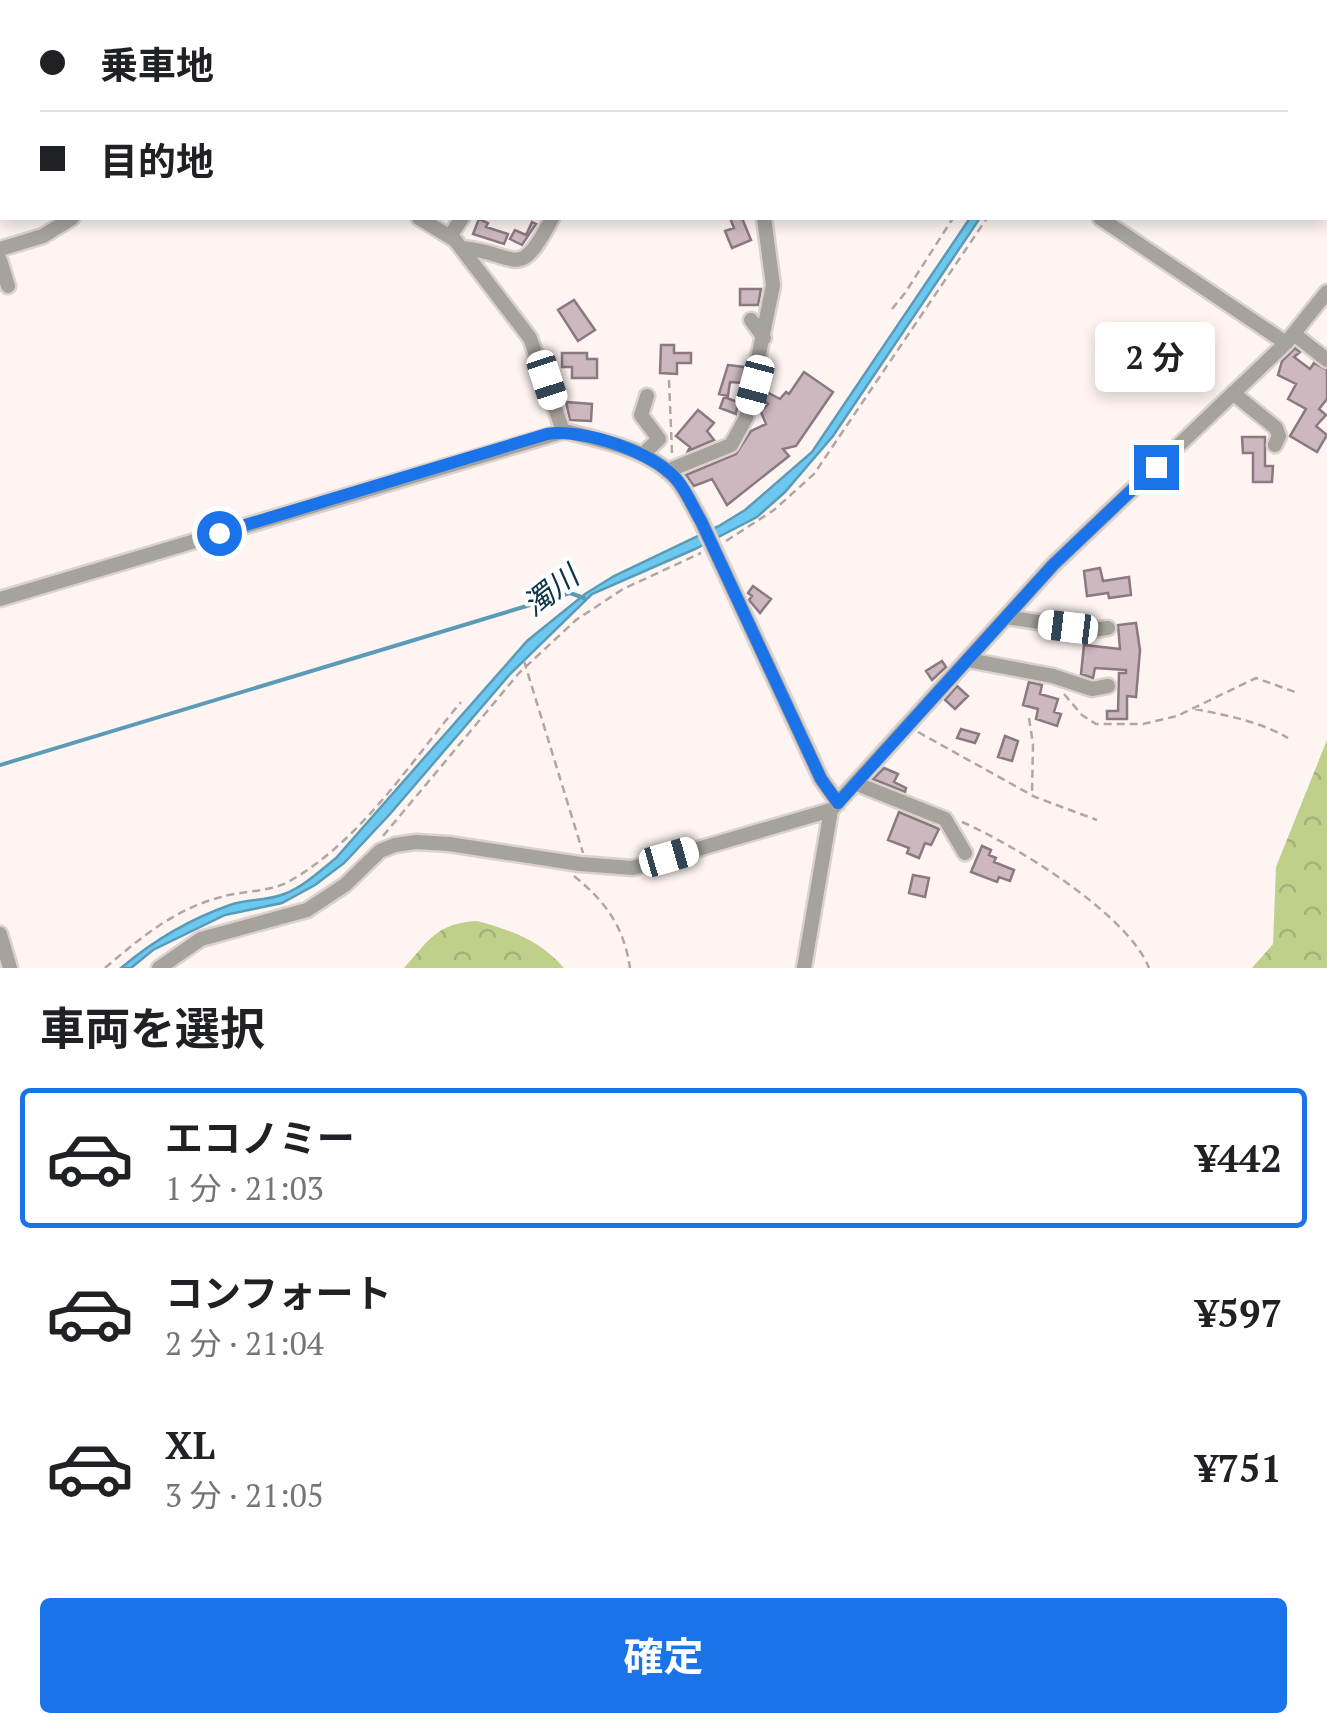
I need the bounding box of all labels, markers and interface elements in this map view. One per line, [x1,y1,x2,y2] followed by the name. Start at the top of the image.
[100,40,214,90] text: 乗車地
[100,136,214,186] text: 目的地
[1096,322,1216,392] callout: 2 分
[1126,336,1184,378] text: 2 分
[523,347,571,413] car
[733,352,777,418] car
[1134,445,1179,490] route end
[197,511,242,556] route start
[514,554,589,624] water label: 濁川
[1036,608,1100,646] car
[636,834,702,880] car
[40,998,265,1058] text: 車両を選択
[45,1113,135,1203] icon: car
[165,1113,355,1163] text: エコノミー
[1196,1133,1282,1183] text: ¥442
[165,1167,324,1209] text: 1 分 · 21:03
[45,1268,135,1358] icon: car
[165,1268,392,1318] text: コンフォート
[1196,1288,1282,1338] text: ¥597
[165,1322,324,1364] text: 2 分 · 21:04
[165,1420,215,1470] text: XL
[45,1423,135,1513] icon: car
[1196,1443,1282,1493] text: ¥751
[165,1474,324,1516] text: 3 分 · 21:05
[40,1598,1287,1713] button: 確定

